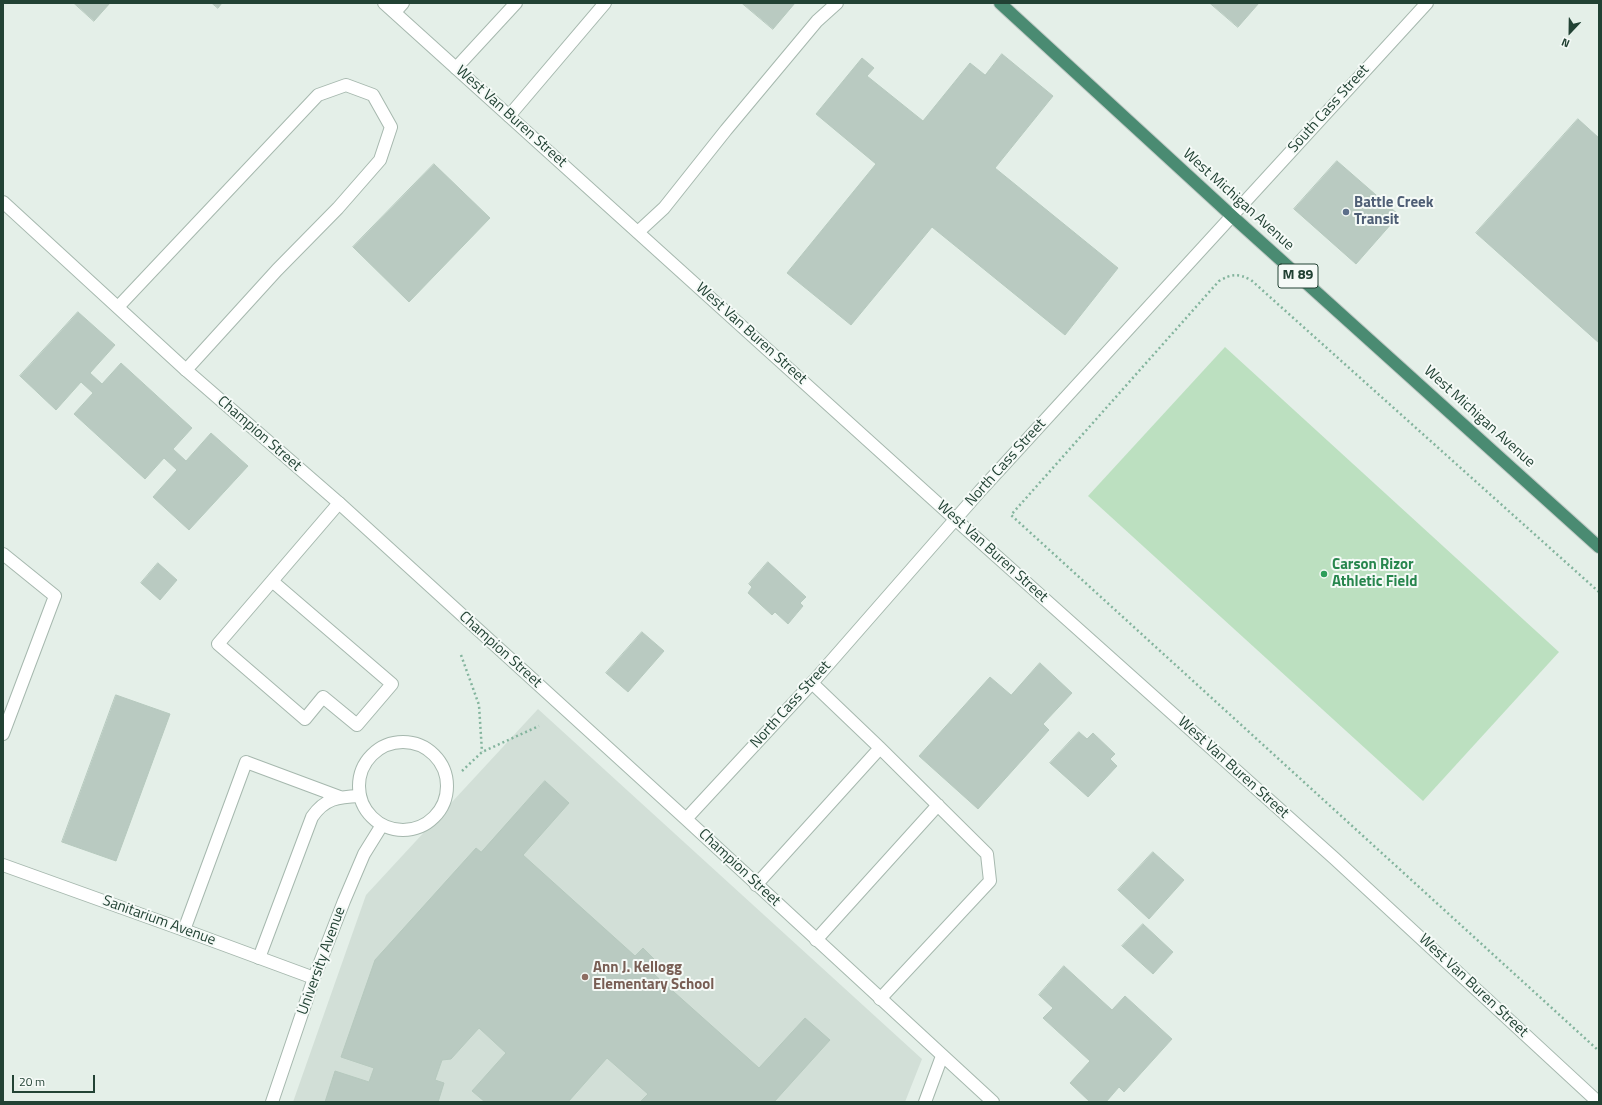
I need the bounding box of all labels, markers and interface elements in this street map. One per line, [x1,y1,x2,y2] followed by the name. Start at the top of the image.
[1550,12,1590,52] north arrow
[1559,34,1572,52] text: N
[1285,61,1373,157] street label: South Cass Street
[452,62,570,172] street label: West Van Buren Street
[1179,145,1297,255] street label: West Michigan Avenue
[1354,194,1433,229] place label: Battle Creek Transit
[1341,207,1351,217] marker: Battle Creek Transit
[1278,264,1318,288] road number: M 89
[692,279,810,389] street label: West Van Buren Street
[1420,362,1538,472] street label: West Michigan Avenue
[213,393,305,475] street label: Champion Street
[962,416,1050,510] street label: North Cass Street
[933,497,1051,607] street label: West Van Buren Street
[1332,556,1417,591] place label: Carson Rizor Athletic Field
[1319,569,1329,579] marker: Carson Rizor Athletic Field
[455,608,545,692] street label: Champion Street
[747,658,835,752] street label: North Cass Street
[1174,713,1292,823] street label: West Van Buren Street
[694,825,784,911] street label: Champion Street
[100,892,218,950] street label: Sanitarium Avenue
[294,904,350,1018] street label: University Avenue
[1415,931,1531,1041] street label: West Van Buren Street
[593,959,714,994] place label: Ann J. Kellogg Elementary School
[580,972,590,982] marker: Ann J. Kellogg Elementary School
[14,1067,97,1093] scale bar
[19,1072,45,1091] text: 20 m

